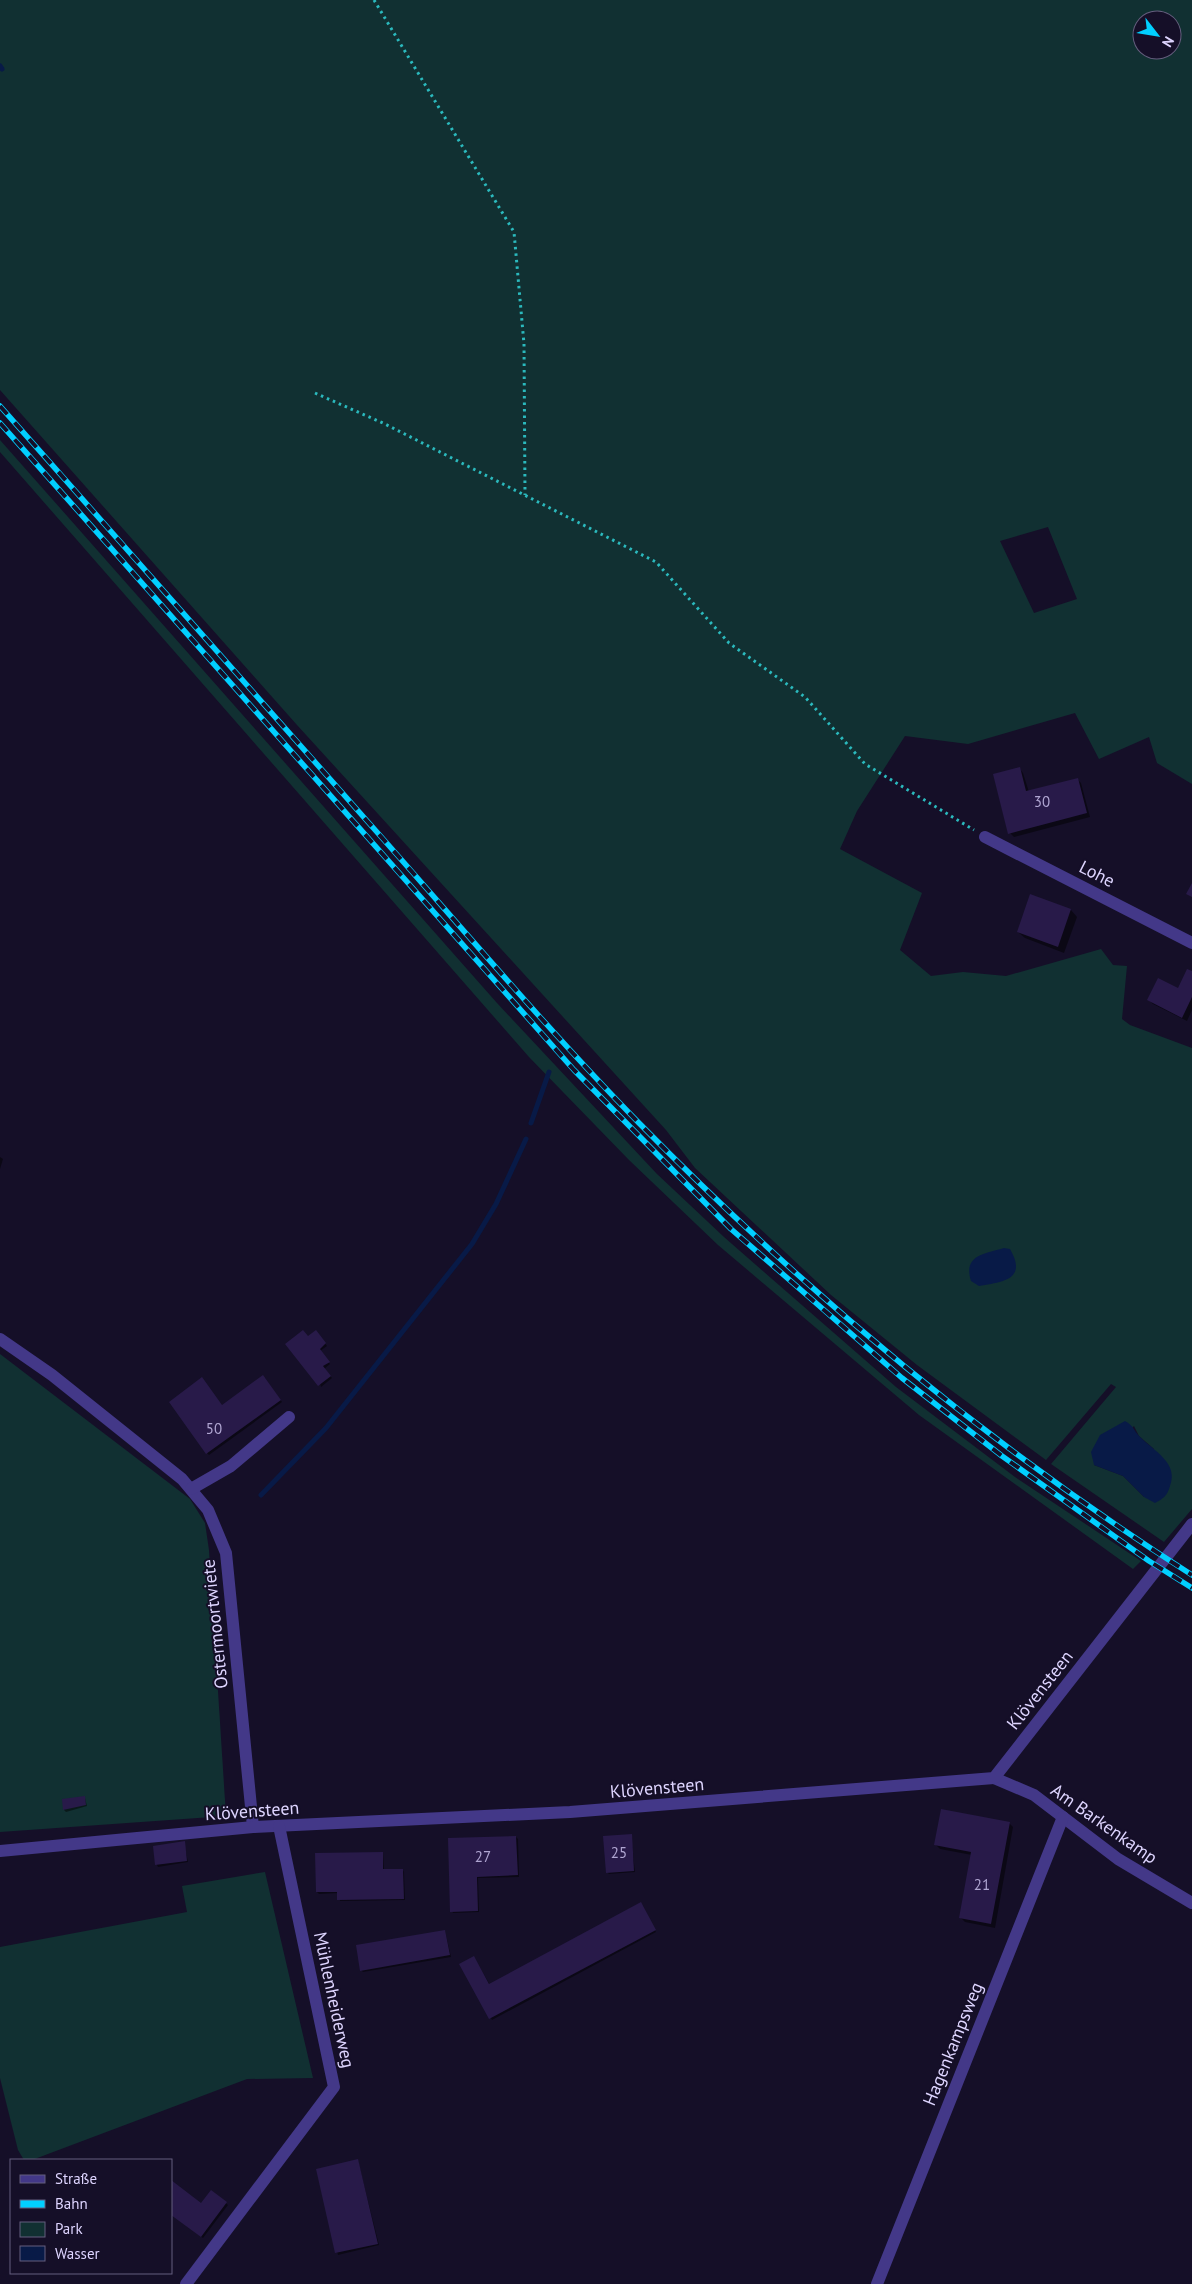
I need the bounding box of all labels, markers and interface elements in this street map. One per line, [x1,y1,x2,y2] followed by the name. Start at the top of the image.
[1132,10,1182,60] north arrow
[1158,33,1178,50] text: N
[1034,792,1050,811] house number: 30
[1076,855,1119,892] street label: Lohe
[206,1419,222,1438] house number: 50
[196,1558,233,1690] street label: Ostermoortwiete
[1001,1645,1078,1734] street label: Klövensteen
[609,1772,705,1803] street label: Klövensteen
[1047,1778,1162,1869] street label: Am Barkenkamp
[204,1796,300,1825] street label: Klövensteen
[611,1843,627,1862] house number: 25
[475,1847,491,1866] house number: 27
[974,1875,990,1894] house number: 21
[309,1930,360,2070] street label: Mühlenheiderweg
[917,1979,988,2109] street label: Hagenkampsweg
[10,2159,172,2274] legend
[55,2169,97,2188] text: Straße
[55,2194,88,2213] text: Bahn
[55,2219,83,2238] text: Park
[55,2244,100,2263] text: Wasser

